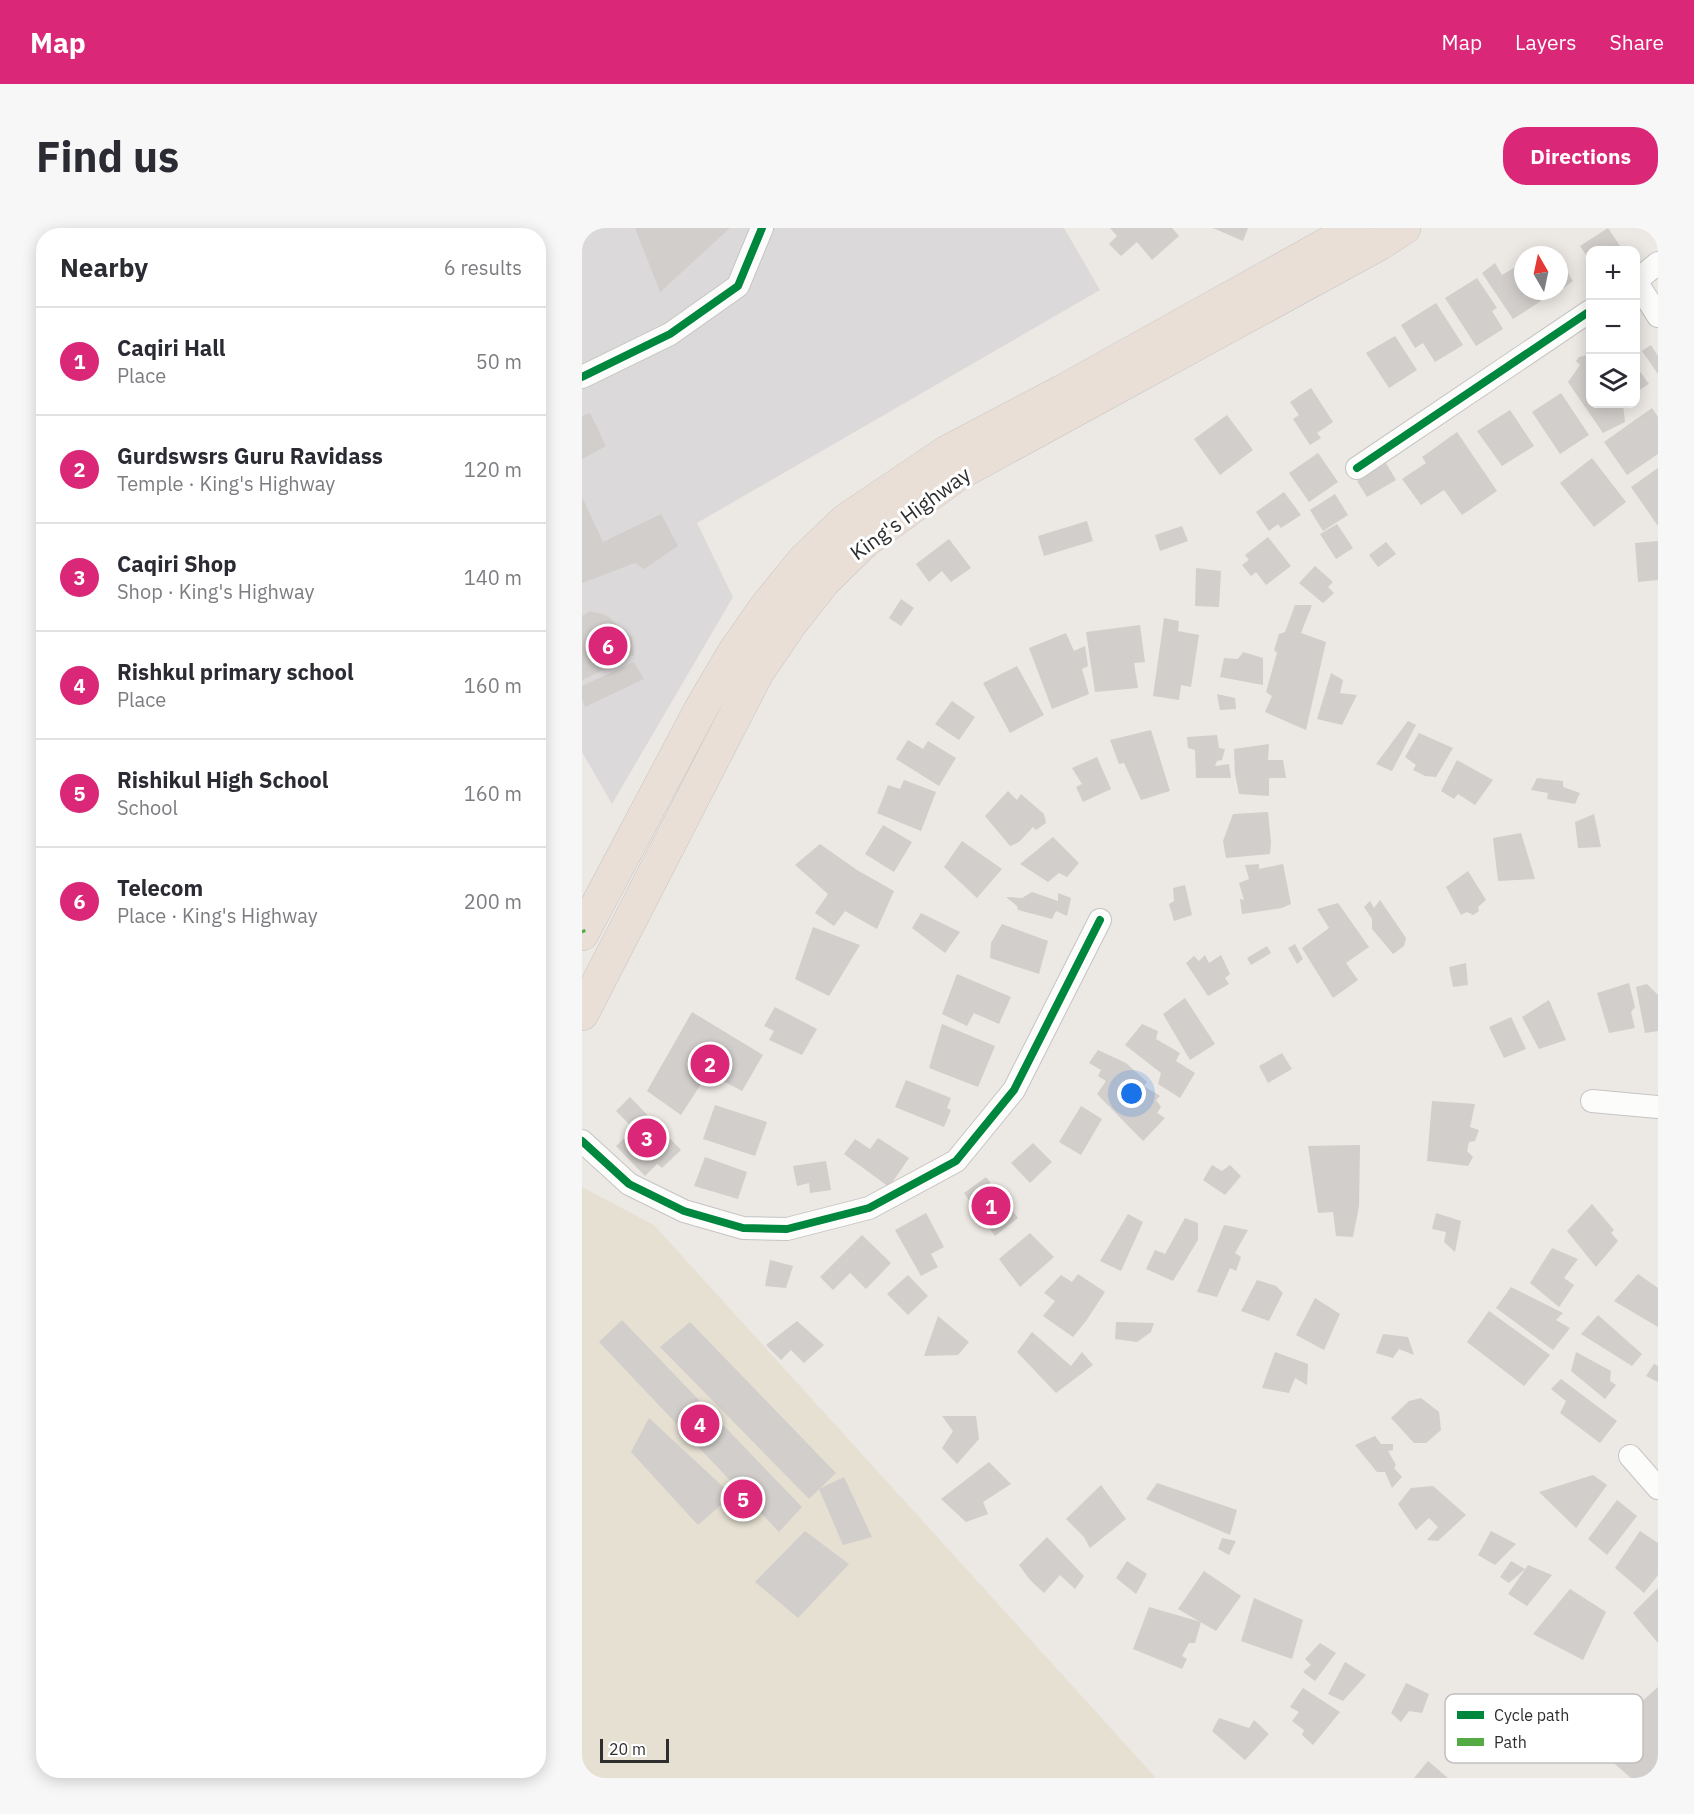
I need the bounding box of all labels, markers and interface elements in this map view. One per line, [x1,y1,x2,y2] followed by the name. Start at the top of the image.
[30,24,86,61] text: Map
[1442,28,1482,56] text: Map
[1515,28,1577,56] text: Layers
[1610,28,1664,56] text: Share
[1503,127,1658,185] button: Directions
[36,129,179,184] text: Find us
[1514,246,1568,300] north arrow
[1586,246,1640,408] map controls
[1586,246,1640,300] button: +
[60,250,148,284] text: Nearby
[444,254,522,281] text: 6 results
[1586,300,1640,354] button: −
[117,333,225,362] text: Caqiri Hall
[74,348,86,375] text: 1
[476,348,522,375] text: 50 m
[1586,354,1640,408] button: layers
[117,362,166,389] text: Place
[117,441,383,470] text: Gurdswsrs Guru Ravidass
[74,456,86,483] text: 2
[464,456,522,483] text: 120 m
[844,459,976,566] street label: King's Highway
[117,470,335,497] text: Temple · King's Highway
[117,549,237,578] text: Caqiri Shop
[74,564,86,591] text: 3
[464,564,522,591] text: 140 m
[117,578,314,605] text: Shop · King's Highway
[588,624,628,668] pin: 6
[117,657,354,686] text: Rishkul primary school
[74,672,86,699] text: 4
[464,672,522,699] text: 160 m
[117,686,166,713] text: Place
[117,765,328,794] text: Rishikul High School
[74,780,86,807] text: 5
[464,780,522,807] text: 160 m
[117,794,178,821] text: School
[117,873,203,902] text: Telecom
[74,888,86,915] text: 6
[464,888,522,915] text: 200 m
[117,902,318,929] text: Place · King's Highway
[690,1042,730,1086] pin: 2
[1117,1079,1146,1108] your location
[628,1116,666,1160] pin: 3
[972,1184,1010,1228] pin: 1
[680,1402,720,1446] pin: 4
[724,1476,762,1522] pin: 5
[1445,1694,1643,1763] legend
[1494,1705,1569,1725] text: Cycle path
[1494,1732,1527,1752] text: Path
[600,1736,669,1764] scale bar
[609,1739,646,1759] text: 20 m

